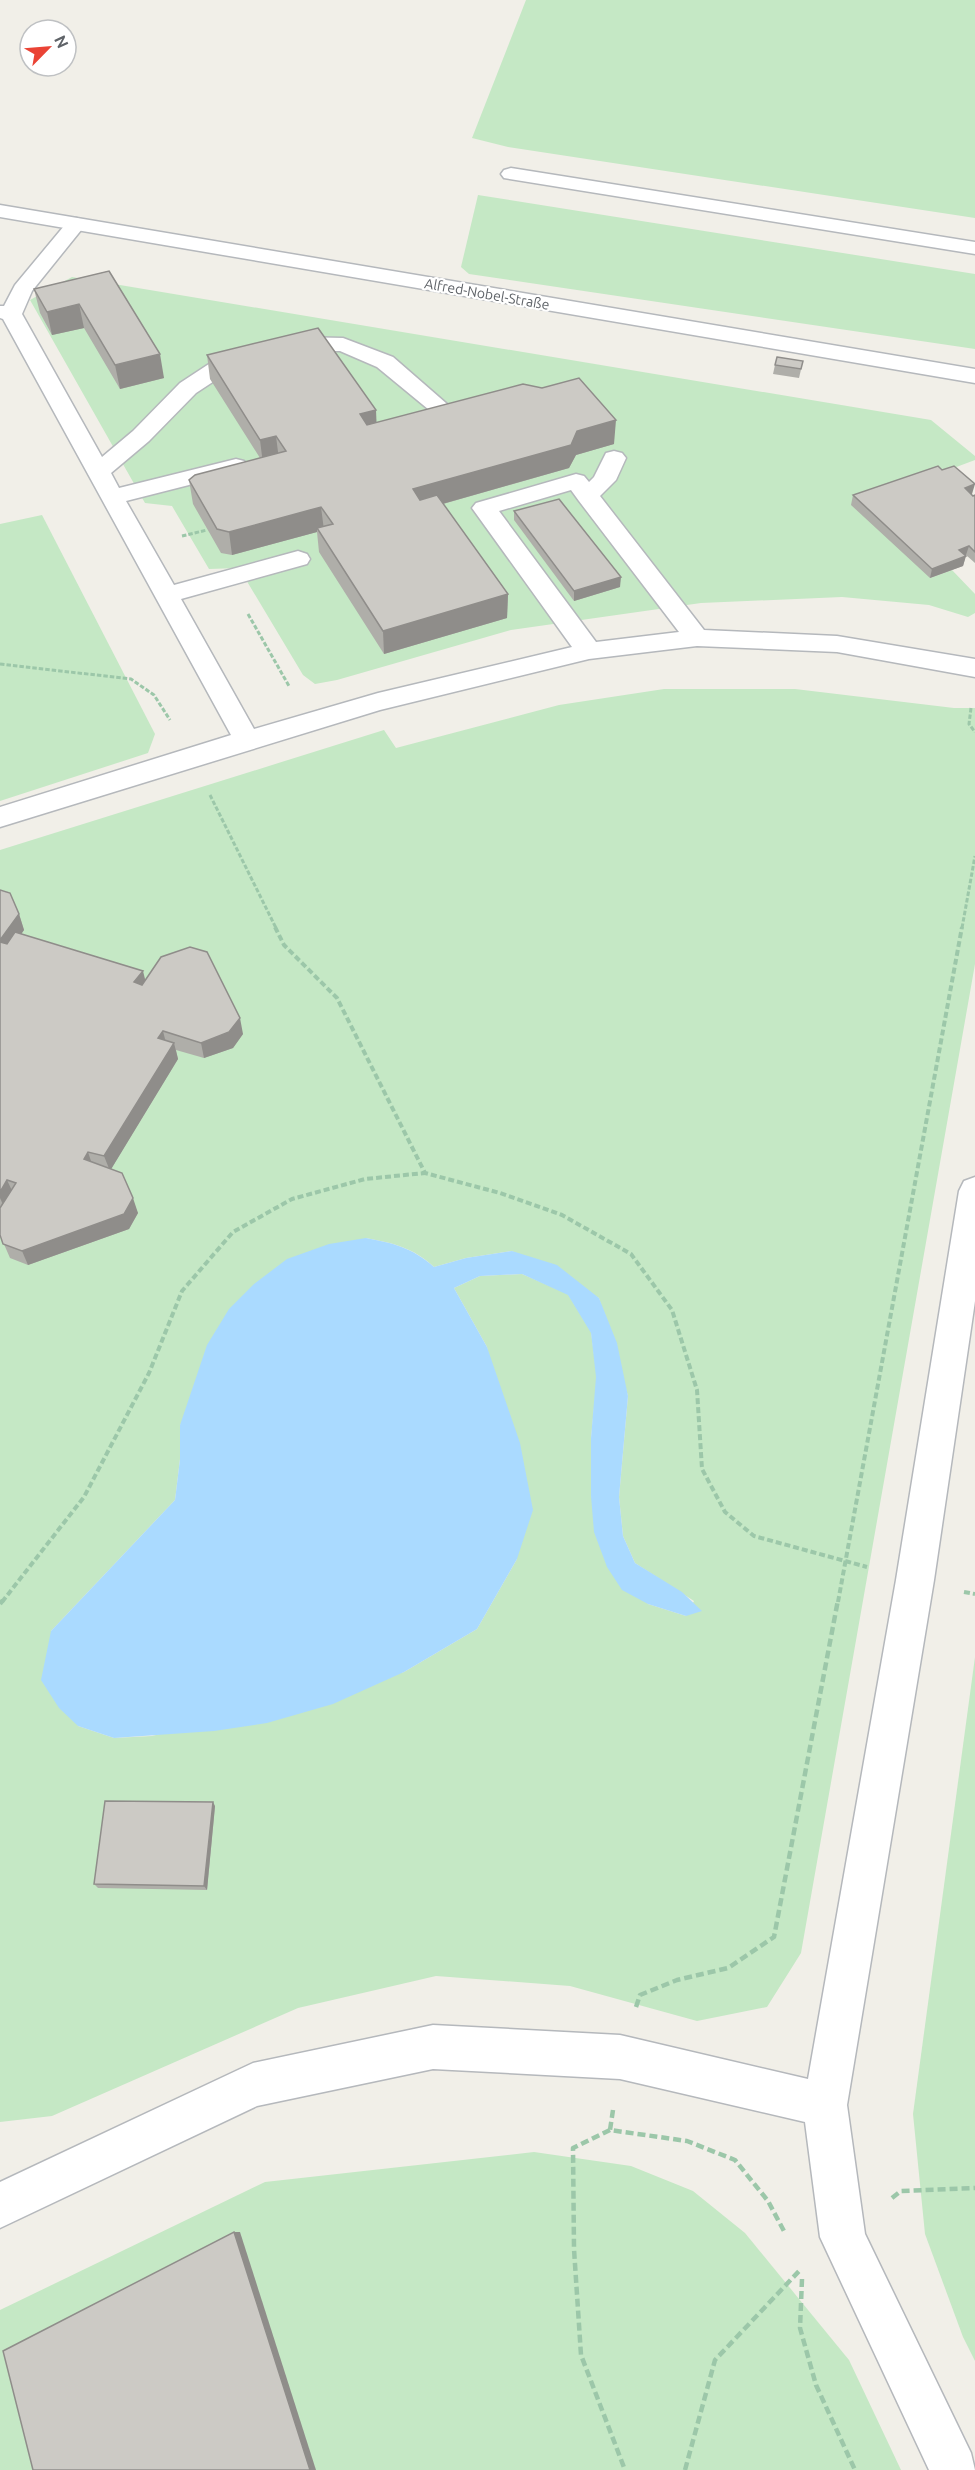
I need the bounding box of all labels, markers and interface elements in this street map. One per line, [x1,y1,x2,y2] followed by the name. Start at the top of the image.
[18,18,78,78] north arrow
[51,32,72,51] text: N
[423,275,551,313] street label: Alfred-Nobel-Straße

